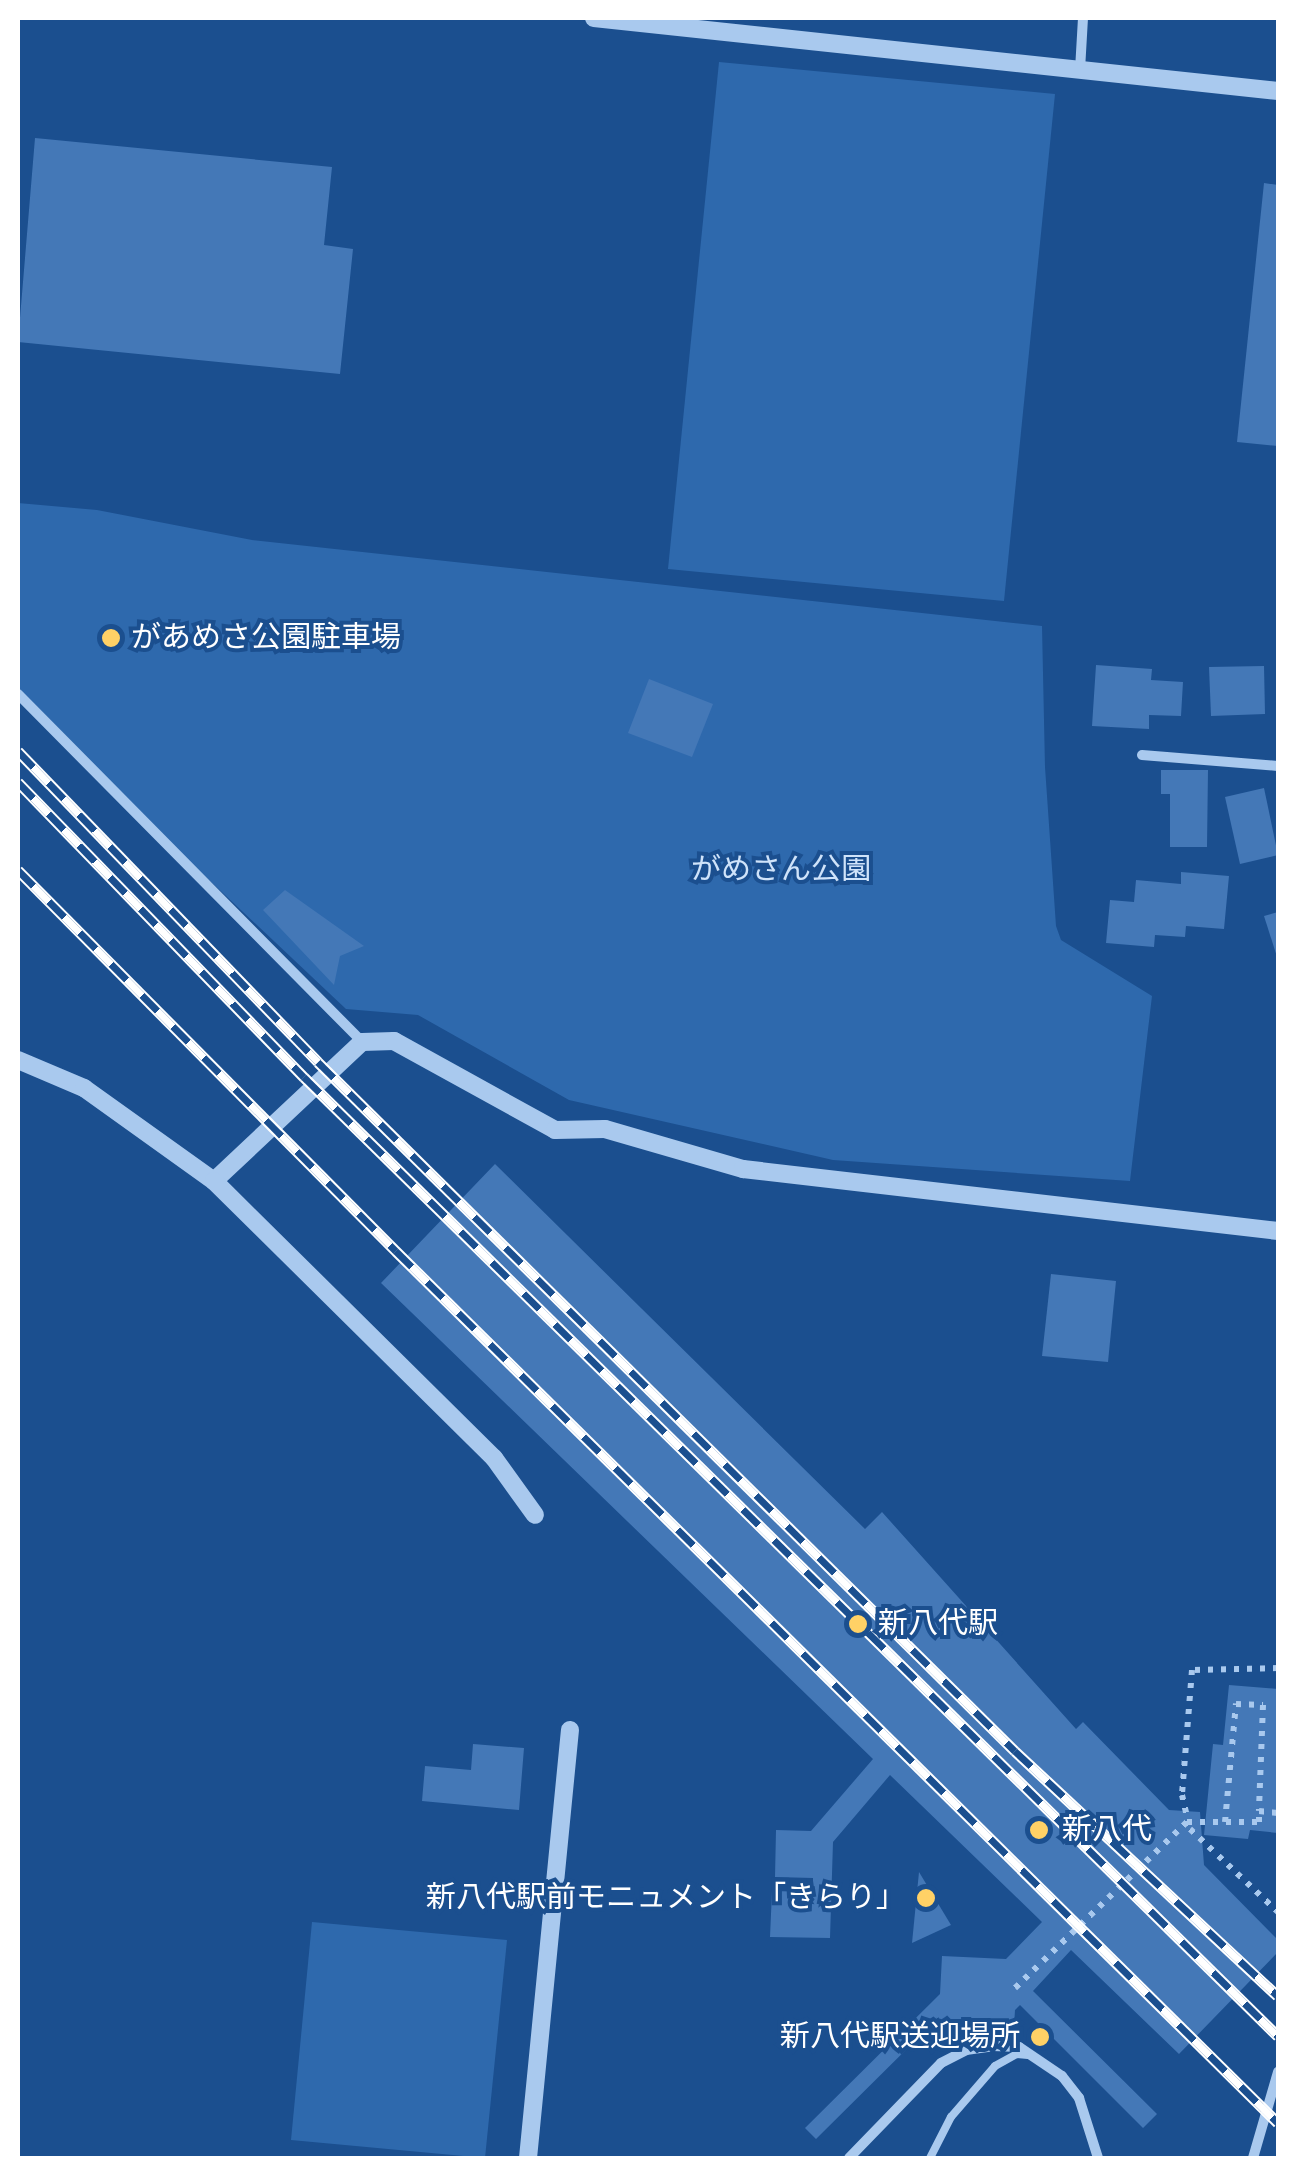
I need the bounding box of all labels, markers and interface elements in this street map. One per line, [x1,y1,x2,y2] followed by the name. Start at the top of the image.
[131,620,401,656] place label: があめさ公園駐車場
[100,627,122,649] marker: があめさ公園駐車場
[691,852,871,888] park label: がめさん公園
[878,1606,998,1642] place label: 新八代駅
[847,1613,869,1635] marker: 新八代駅
[1062,1812,1152,1848] place label: 新八代
[1026,1817,1052,1843] marker: 新八代
[426,1880,906,1916] place label: 新八代駅前モニュメント「きらり」
[915,1887,937,1909] marker: 新八代駅前モニュメント「きらり」
[780,2019,1020,2055] place label: 新八代駅送迎場所
[1029,2026,1051,2048] marker: 新八代駅送迎場所

